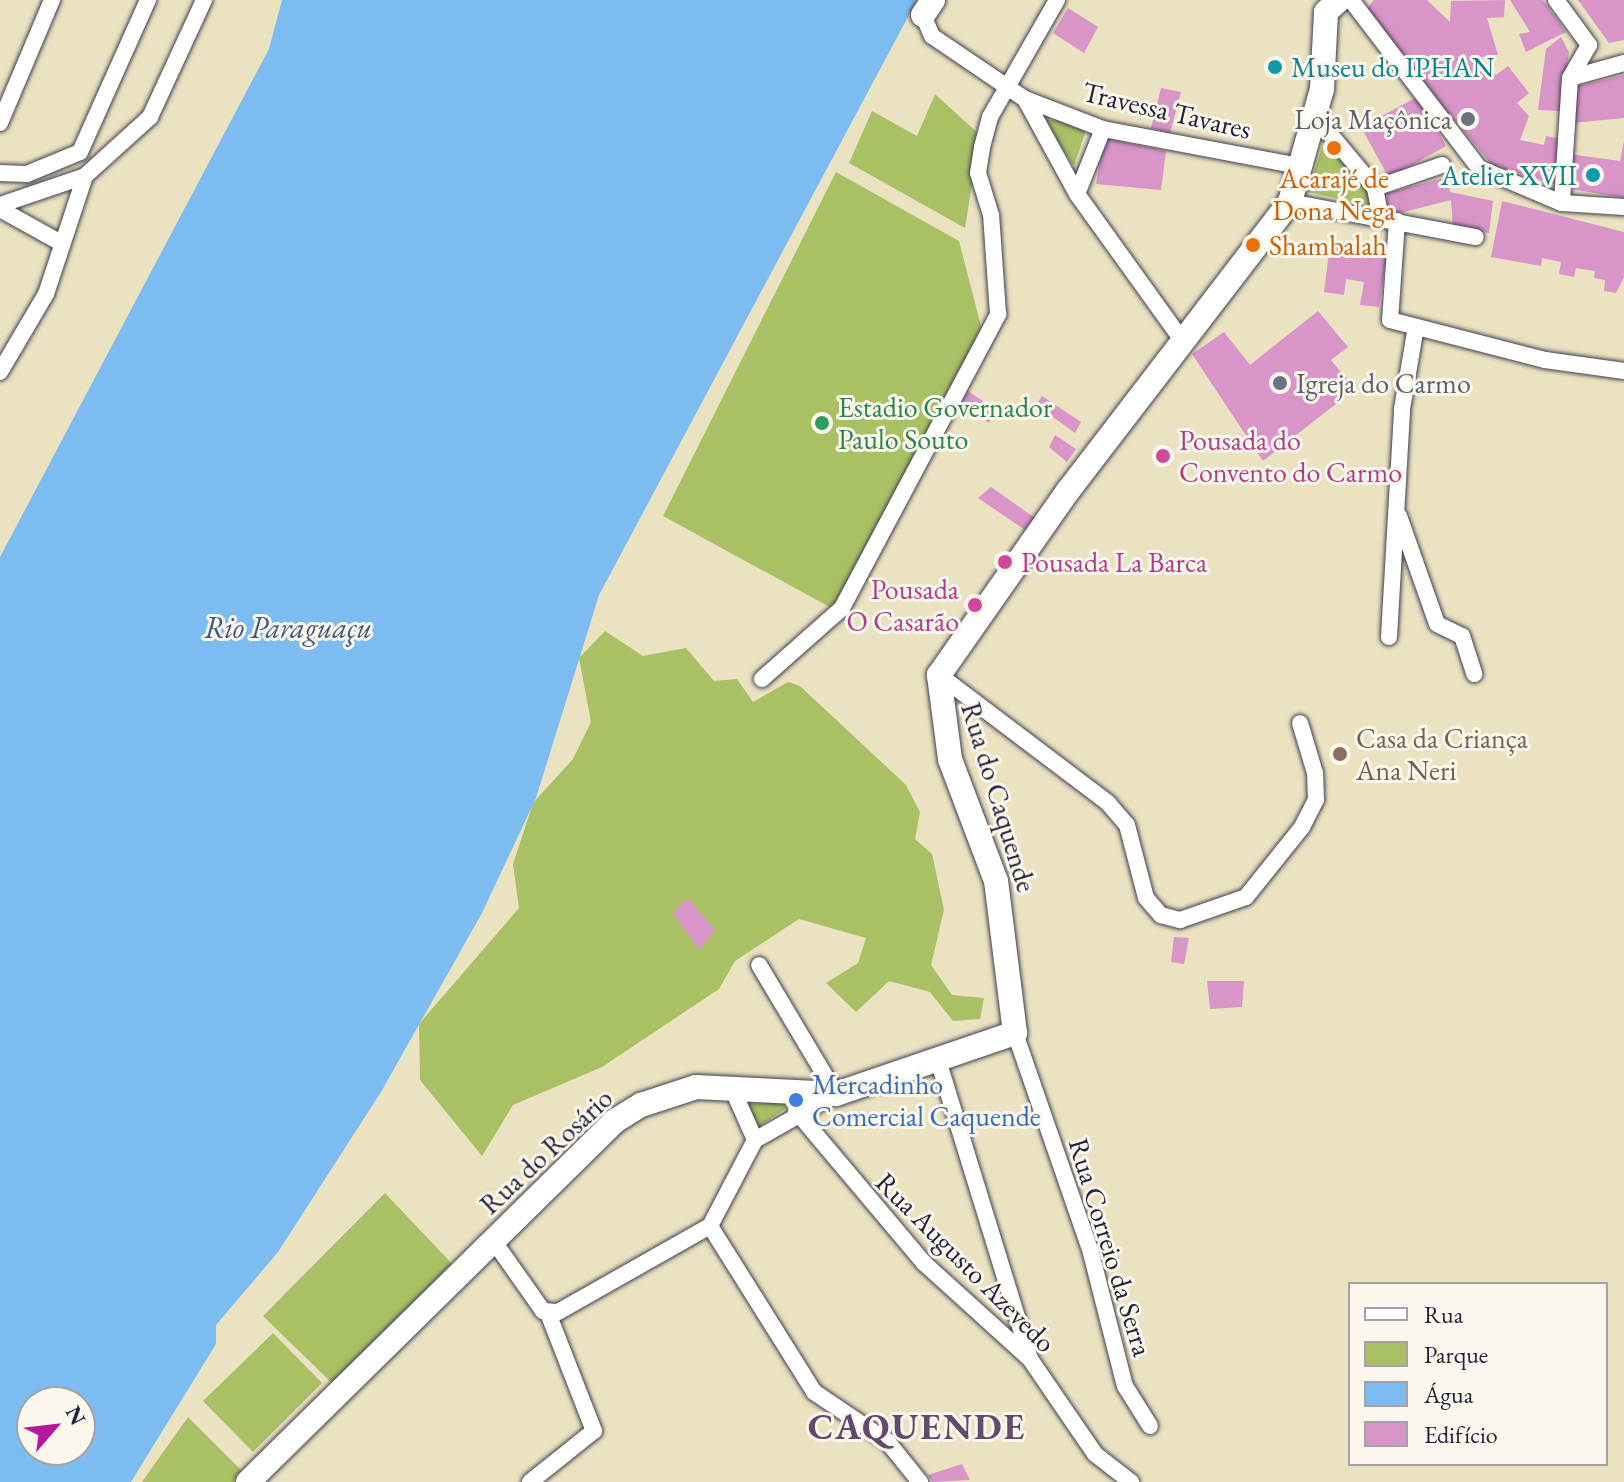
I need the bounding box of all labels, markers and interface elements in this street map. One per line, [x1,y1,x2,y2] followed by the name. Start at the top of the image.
[1291,50,1494,84] place label: Museu do IPHAN
[1266,58,1284,76] marker: Museu do IPHAN
[1079,74,1255,146] street label: Travessa Tavares
[1294,102,1452,136] place label: Loja Maçônica
[1459,110,1477,128] marker: Loja Maçônica
[1325,139,1343,157] marker: Acarajé de Dona Nega
[1441,158,1577,192] place label: Atelier XVII
[1273,161,1395,227] place label: Acarajé de Dona Nega
[1584,166,1602,184] marker: Atelier XVII
[1269,228,1387,262] place label: Shambalah
[1244,236,1262,254] marker: Shambalah
[1296,366,1471,400] place label: Igreja do Carmo
[1271,374,1289,392] marker: Igreja do Carmo
[838,390,1052,456] place label: Estadio Governador Paulo Souto
[813,414,831,432] marker: Estadio Governador Paulo Souto
[1179,423,1402,489] place label: Pousada do Convento do Carmo
[1154,447,1172,465] marker: Pousada do Convento do Carmo
[1021,545,1207,579] place label: Pousada La Barca
[996,553,1014,571] marker: Pousada La Barca
[846,572,959,638] place label: Pousada O Casarão
[966,596,984,614] marker: Pousada O Casarão
[204,610,372,646] water label: Rio Paraguaçu
[954,698,1044,896] street label: Rua do Caquende
[1356,721,1528,787] place label: Casa da Criança Ana Neri
[1331,745,1349,763] marker: Casa da Criança Ana Neri
[812,1067,1041,1133] place label: Mercadinho Comercial Caquende
[473,1081,619,1221] street label: Rua do Rosário
[787,1091,805,1109] marker: Mercadinho Comercial Caquende
[1062,1134,1160,1360] street label: Rua Correio da Serra
[869,1165,1063,1359] street label: Rua Augusto Azevedo
[1348,1282,1608,1466] legend
[1424,1299,1463,1330] text: Rua
[1424,1339,1488,1370] text: Parque
[1424,1379,1473,1410] text: Água
[16,1386,96,1466] north arrow
[59,1401,93,1430] text: N
[808,1405,1026,1449] district label: CAQUENDE
[1424,1419,1498,1450] text: Edifício

